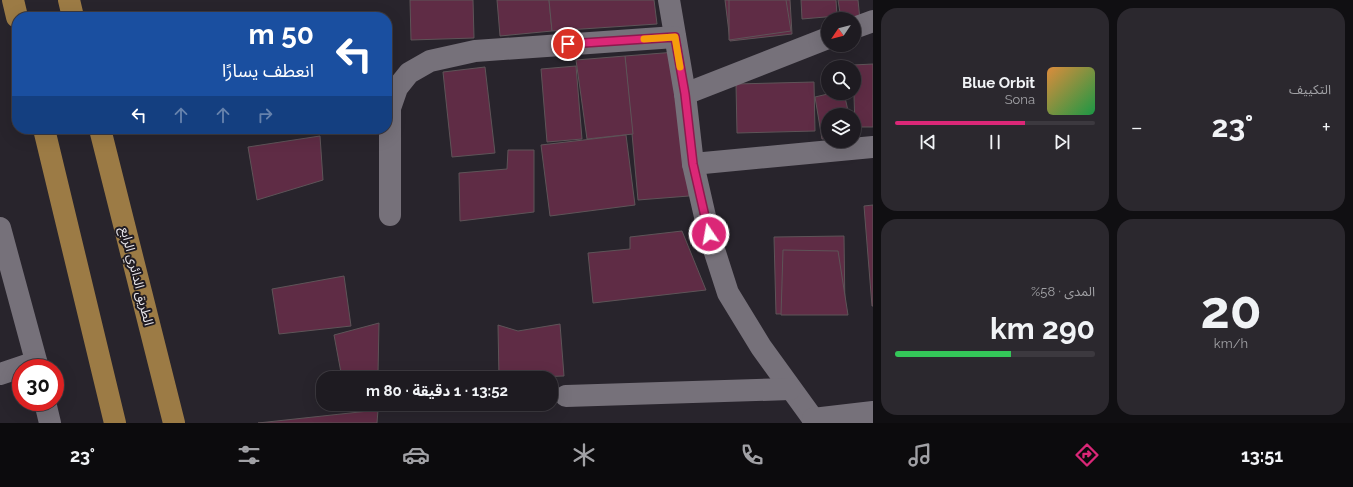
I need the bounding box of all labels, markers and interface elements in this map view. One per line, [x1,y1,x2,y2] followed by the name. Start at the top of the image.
[821,12,861,52] north arrow
[821,12,861,148] map controls
[248,18,314,51] text: 50 m
[551,27,585,61] pin
[328,28,380,80] icon: left
[557,33,579,55] icon: arrive
[222,60,314,81] text: انعطف يسارًا
[821,60,861,100] button: search
[962,74,1035,92] text: Blue Orbit
[1289,82,1331,97] text: التكييف
[1005,92,1035,107] text: Sona
[128,104,150,126] icon: left
[170,104,192,126] icon: ahead
[212,104,234,126] icon: ahead
[254,104,276,126] icon: right
[821,108,861,148] button: layers
[1211,109,1253,144] text: 23°
[1131,114,1143,140] text: −
[1322,114,1331,140] text: +
[917,131,939,153] icon: previous
[984,131,1006,153] icon: pause
[1051,131,1073,153] icon: next
[688,213,730,255] position arrow
[115,225,157,328] street label: الطريق الدائري الرابع
[1200,279,1262,340] text: 20
[1031,284,1095,299] text: المدى · 58%
[990,311,1095,346] text: 290 km
[1214,336,1248,351] text: km/h
[12,359,64,411] speed limit sign: 30
[366,382,508,400] text: 13:52 · 1 دقيقة · 80 m
[235,441,263,469] icon: filters
[402,441,430,469] icon: car
[570,441,598,469] icon: climate
[738,441,766,469] icon: phone
[906,441,934,469] icon: music
[1073,441,1101,469] icon: directions
[70,445,95,466] text: 23°
[1241,445,1283,466] text: 13:51

